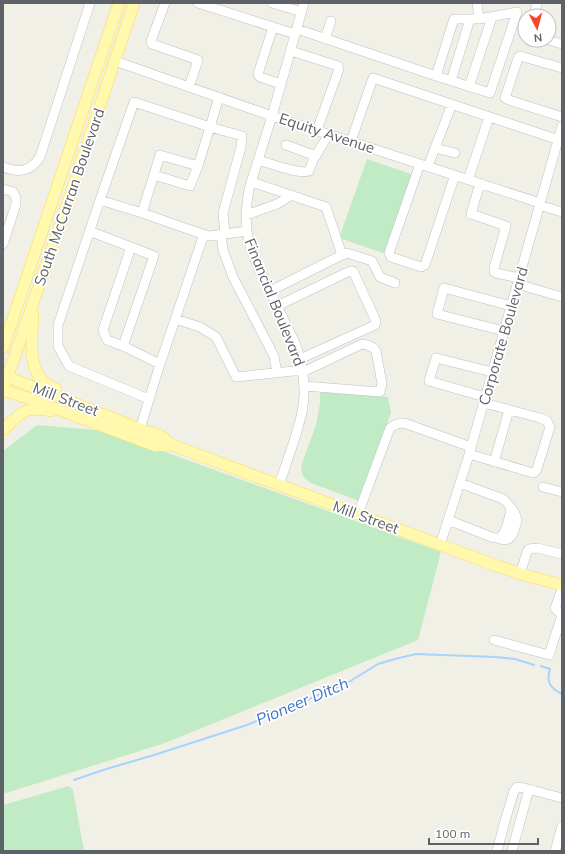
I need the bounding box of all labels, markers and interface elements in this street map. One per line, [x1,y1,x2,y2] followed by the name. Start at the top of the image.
[517,8,557,48] north arrow
[533,31,543,45] text: N
[30,106,108,288] street label: South McCarran Boulevard
[277,109,377,157] street label: Equity Avenue
[241,235,309,369] street label: Financial Boulevard
[474,265,532,407] street label: Corporate Boulevard
[30,378,102,420] street label: Mill Street
[330,496,402,538] street label: Mill Street
[253,673,351,729] water label: Pioneer Ditch
[429,820,538,846] scale bar
[435,826,470,841] text: 100 m

